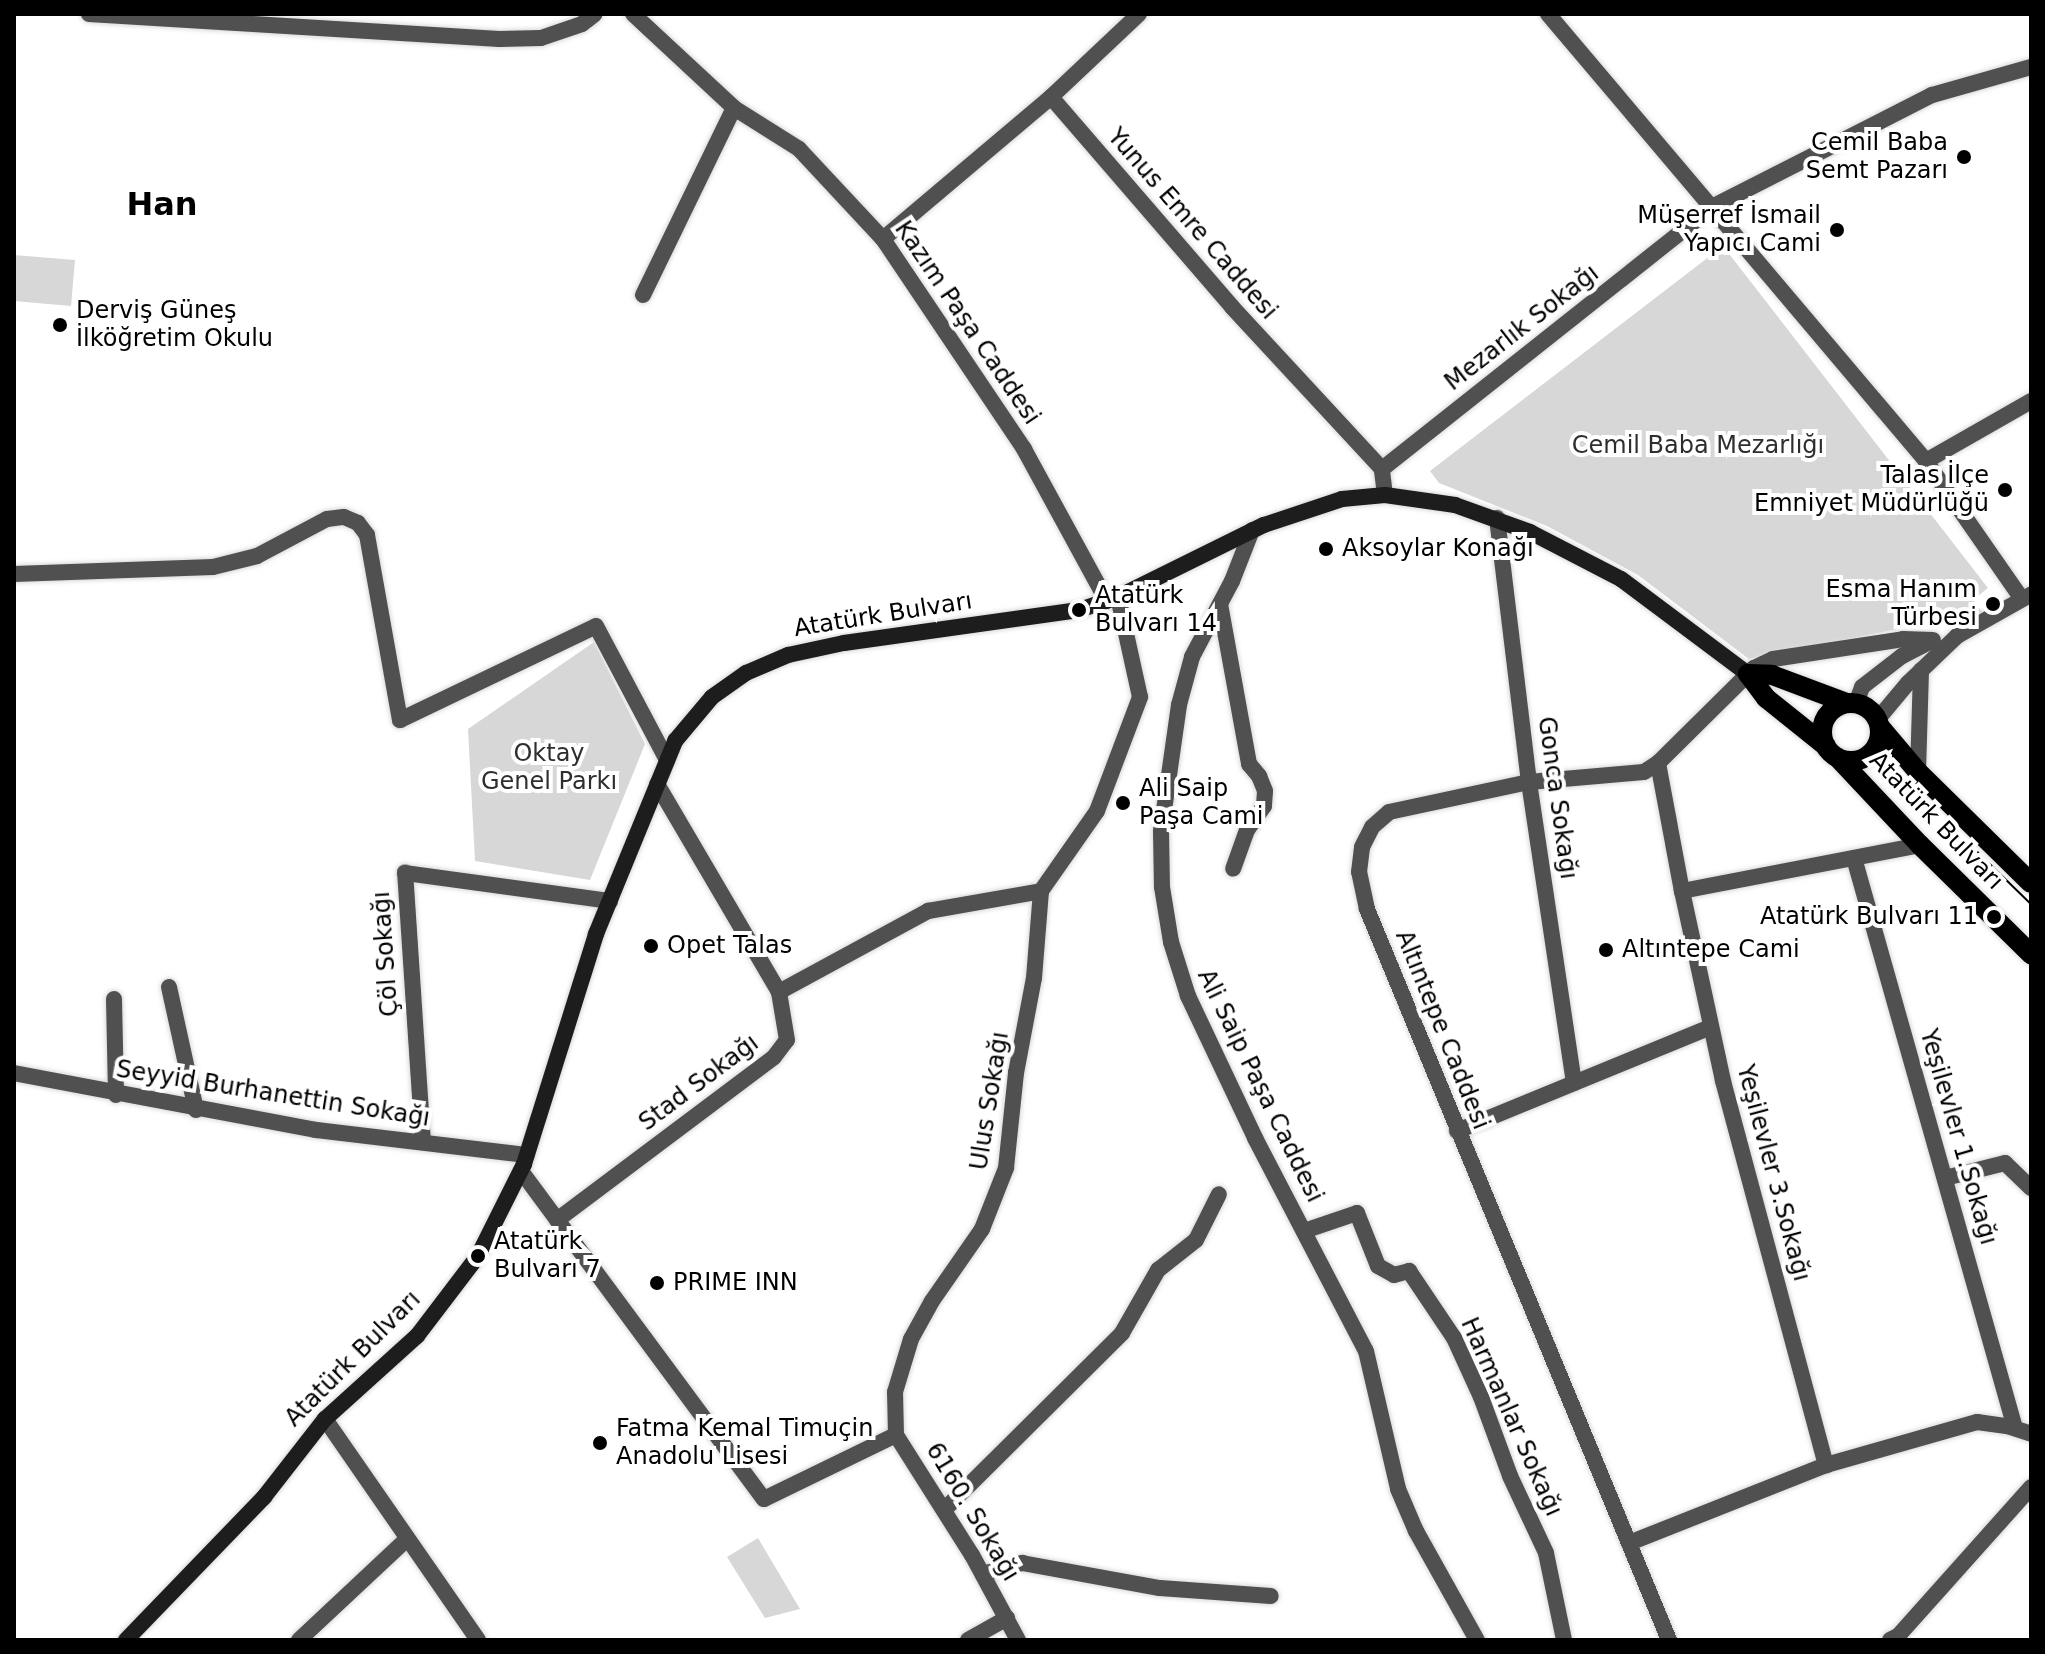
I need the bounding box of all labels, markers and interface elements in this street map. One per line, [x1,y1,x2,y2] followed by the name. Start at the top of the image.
[1101,123,1283,325] street label: Yunus Emre Caddesi
[1806,129,1948,185] place label: Cemil Baba Semt Pazarı
[1955,148,1973,166] marker: Cemil Baba Semt Pazarı
[126,185,198,223] district label: Han
[1637,202,1821,258] place label: Müşerref İsmail Yapıcı Cami
[888,216,1046,430] street label: Kazım Paşa Caddesi
[1828,221,1846,239] marker: Müşerref İsmail Yapıcı Cami
[1439,259,1605,397] street label: Mezarlık Sokağı
[76,297,273,353] place label: Derviş Güneş İlköğretim Okulu
[51,316,69,334] marker: Derviş Güneş İlköğretim Okulu
[1572,432,1824,460] park label: Cemil Baba Mezarlığı
[1754,462,1989,518] place label: Talas İlçe Emniyet Müdürlüğü
[1996,481,2014,499] marker: Talas İlçe Emniyet Müdürlüğü
[1342,535,1534,563] place label: Aksoylar Konağı
[1317,540,1335,558] marker: Aksoylar Konağı
[1826,576,1977,632] place label: Esma Hanım Türbesi
[1095,582,1217,638] place label: Atatürk Bulvarı 14
[792,587,974,643] street label: Atatürk Bulvarı
[1984,595,2002,613] marker: Esma Hanım Türbesi
[1070,601,1088,619] marker: Atatürk Bulvarı 14
[1531,715,1583,881] street label: Gonca Sokağı
[481,740,617,796] park label: Oktay Genel Parkı
[1863,746,2009,896] street label: Atatürk Bulvarı
[1139,775,1263,831] place label: Ali Saip Paşa Cami
[1114,794,1132,812] marker: Ali Saip Paşa Cami
[367,890,405,1018] street label: Çöl Sokağı
[1760,903,1978,931] place label: Atatürk Bulvarı 11
[1985,908,2003,926] marker: Atatürk Bulvarı 11
[1389,926,1495,1134] street label: Altıntepe Caddesi
[667,932,792,960] place label: Opet Talas
[1622,936,1800,964] place label: Altıntepe Cami
[642,937,660,955] marker: Opet Talas
[1597,941,1615,959] marker: Altıntepe Cami
[1191,965,1329,1207] street label: Ali Saip Paşa Caddesi
[1913,1026,2003,1248] street label: Yeşilevler 1.Sokağı
[634,1029,764,1137] street label: Stad Sokağı
[965,1030,1015,1172] street label: Ulus Sokağı
[114,1055,432,1133] street label: Seyyid Burhanettin Sokağı
[1730,1062,1816,1284] street label: Yeşilevler 3.Sokağı
[494,1228,601,1284] place label: Atatürk Bulvarı 7
[469,1247,487,1265] marker: Atatürk Bulvarı 7
[673,1269,798,1297] place label: PRIME INN
[648,1274,666,1292] marker: PRIME INN
[279,1285,427,1433] street label: Atatürk Bulvarı
[1454,1313,1568,1521] street label: Harmanlar Sokağı
[616,1415,873,1471] place label: Fatma Kemal Timuçin Anadolu Lisesi
[591,1434,609,1452] marker: Fatma Kemal Timuçin Anadolu Lisesi
[919,1438,1025,1586] street label: 6160. Sokağı

